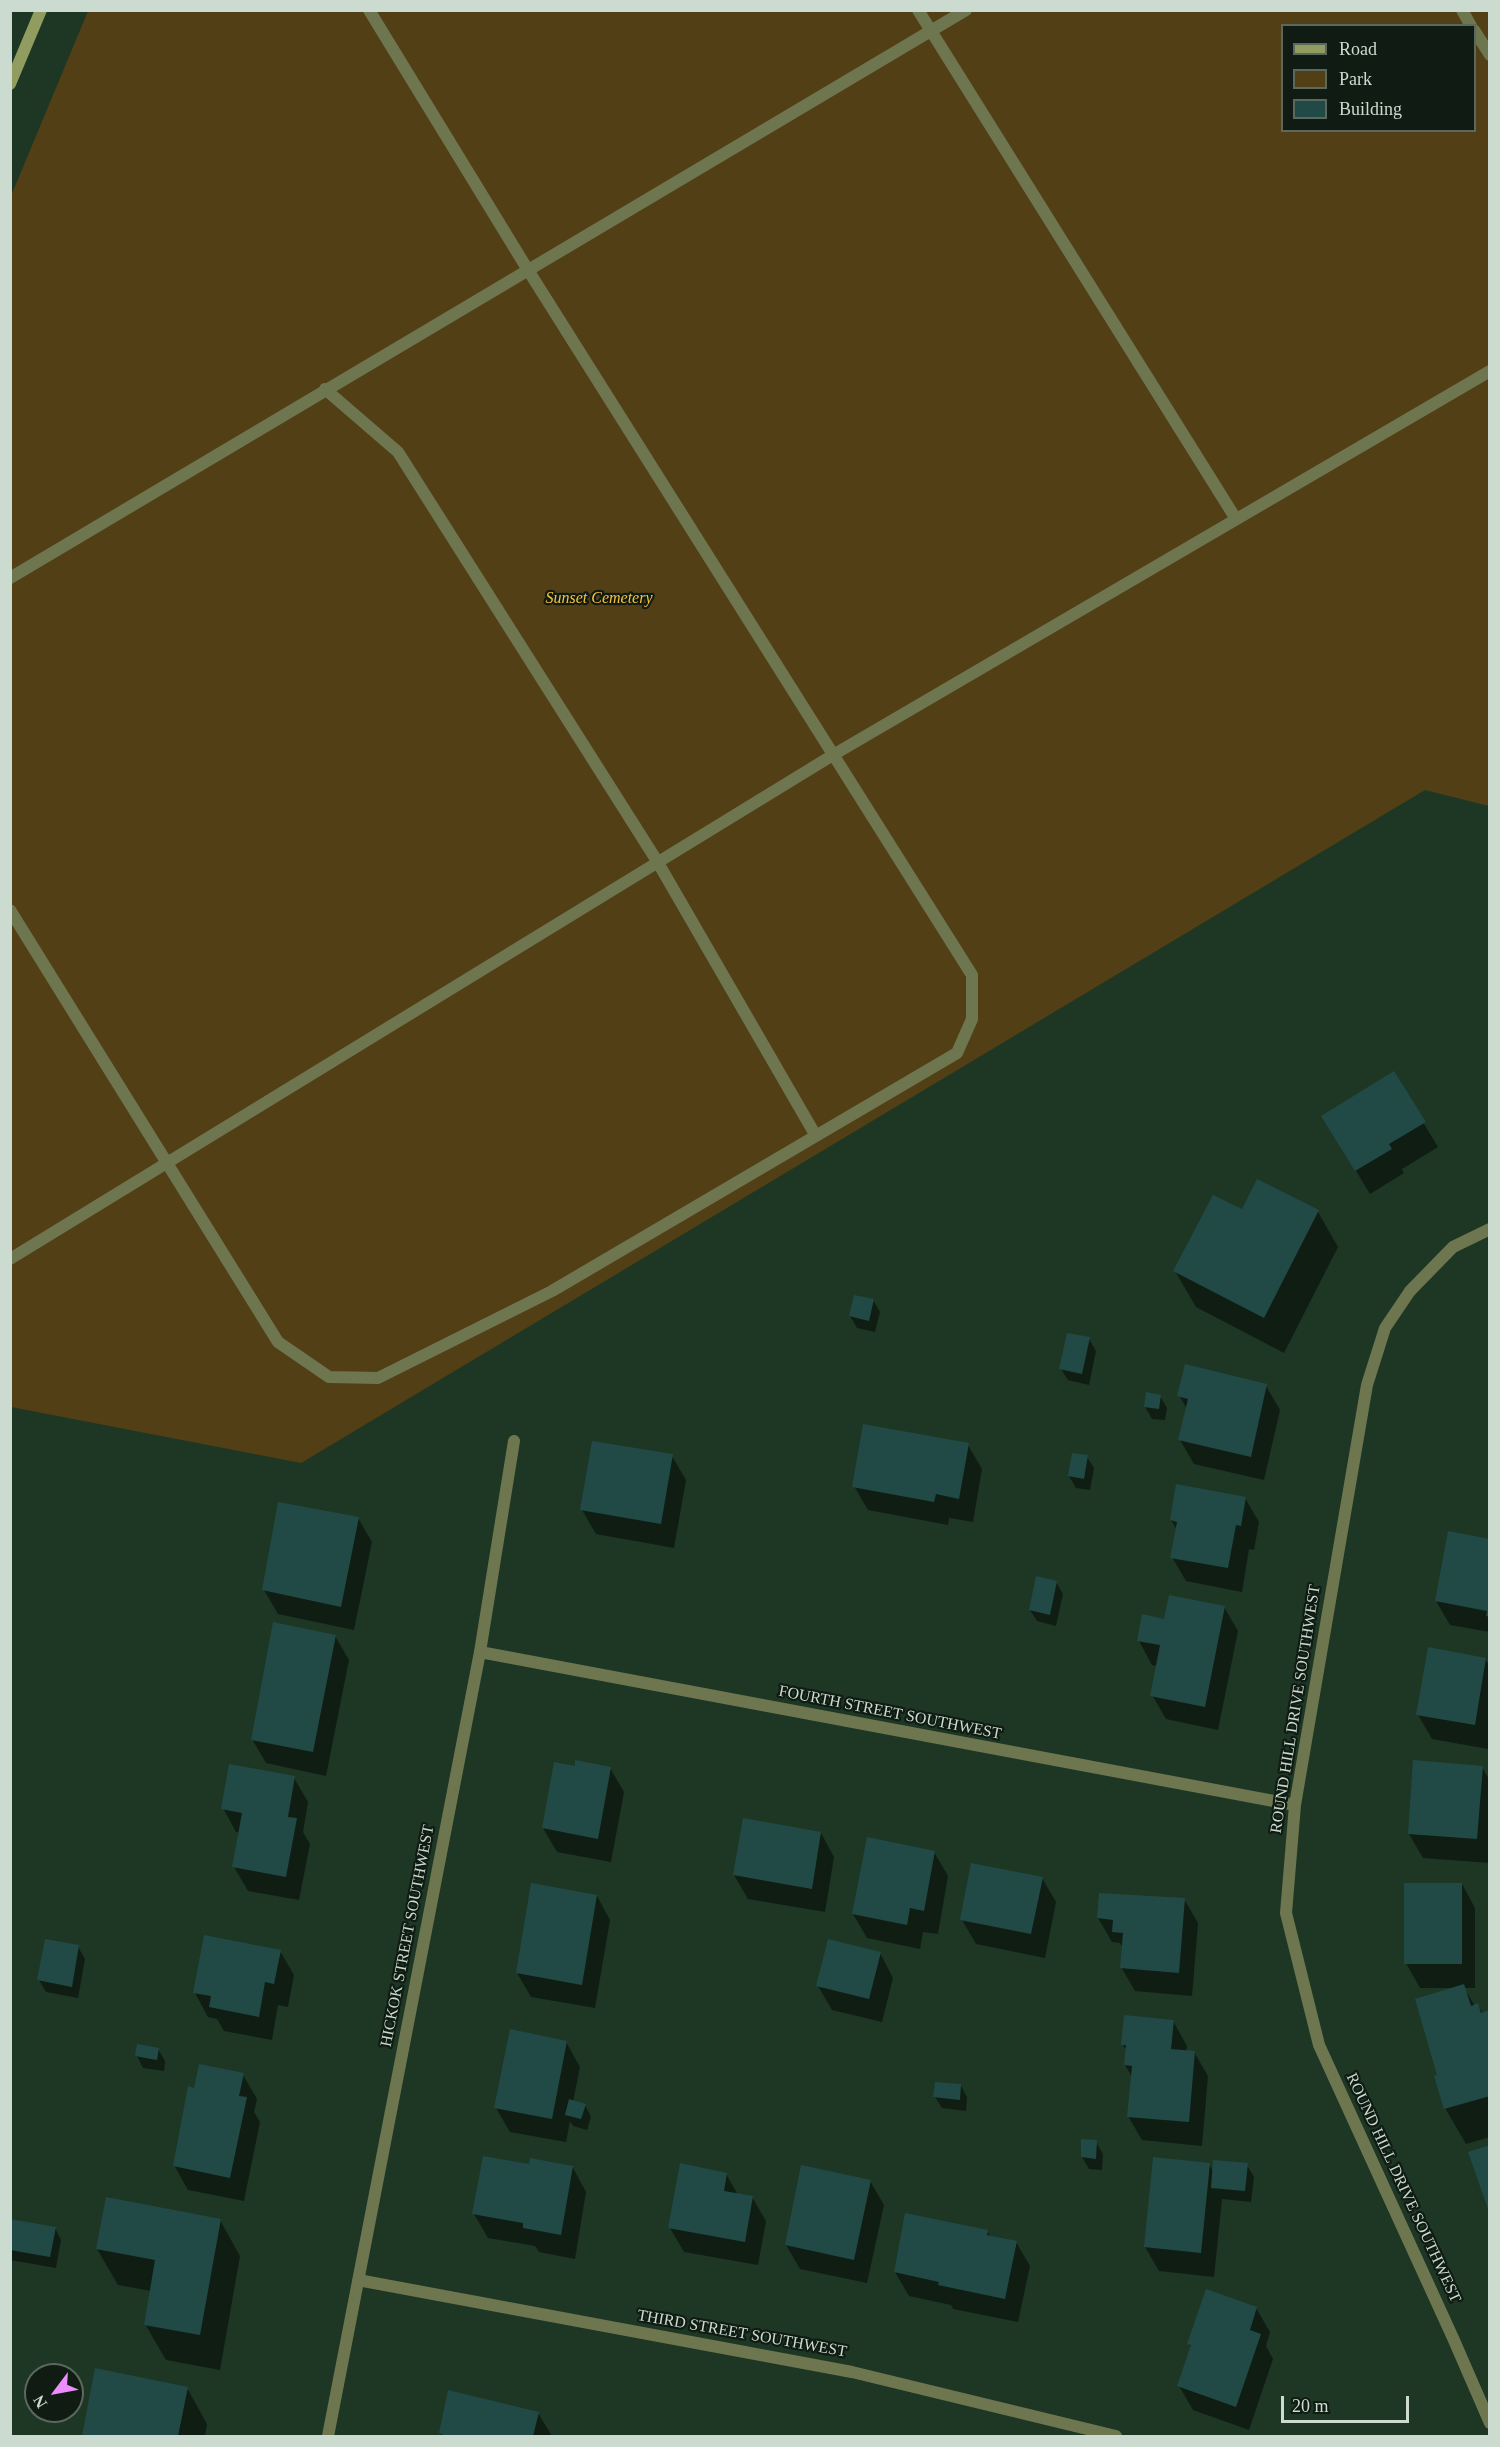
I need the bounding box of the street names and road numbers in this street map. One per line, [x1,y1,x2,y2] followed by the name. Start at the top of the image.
[1267,1584,1325,1834] street label: ROUND HILL DRIVE SOUTHWEST
[777,1682,1003,1744] street label: FOURTH STREET SOUTHWEST
[377,1823,439,2049] street label: HICKOK STREET SOUTHWEST
[1341,2070,1465,2306] street label: ROUND HILL DRIVE SOUTHWEST
[636,2306,848,2362] street label: THIRD STREET SOUTHWEST

